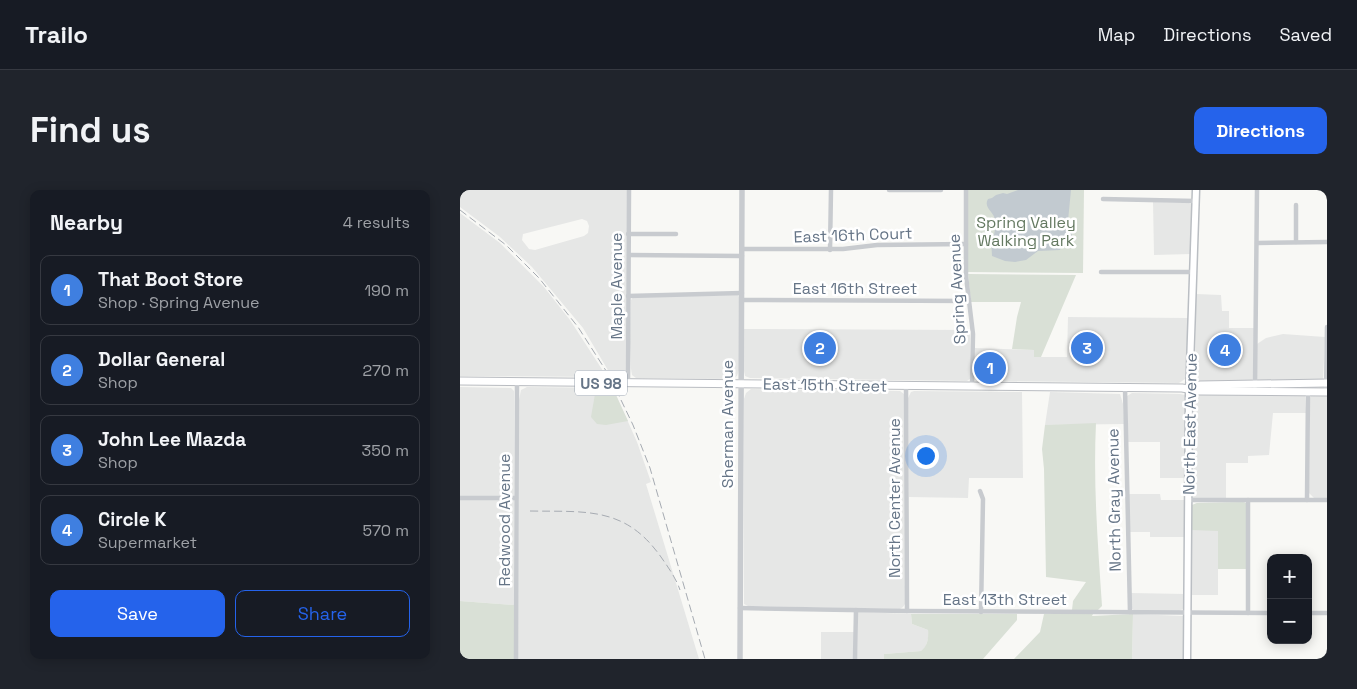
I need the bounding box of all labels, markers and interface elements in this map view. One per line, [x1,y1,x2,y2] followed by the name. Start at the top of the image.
[25,19,88,50] text: Trailo
[1098,23,1135,46] text: Map
[1163,23,1252,46] text: Directions
[1280,23,1332,46] text: Saved
[1194,107,1327,154] button: Directions
[30,108,151,152] text: Find us
[50,209,123,236] text: Nearby
[343,212,410,233] text: 4 results
[976,212,1076,251] park label: Spring Valley Walking Park
[793,222,913,248] street label: East 16th Court
[606,232,627,340] street label: Maple Avenue
[944,233,970,345] street label: Spring Avenue
[98,267,243,292] text: That Boot Store
[793,278,917,299] street label: East 16th Street
[63,280,71,301] text: 1
[364,280,409,301] text: 190 m
[98,292,260,313] text: Shop · Spring Avenue
[804,329,836,367] pin: 2
[1071,329,1103,367] pin: 3
[1209,331,1241,369] pin: 4
[98,347,225,372] text: Dollar General
[974,349,1006,387] pin: 1
[1178,353,1202,495] street label: North East Avenue
[62,360,72,381] text: 2
[362,360,409,381] text: 270 m
[717,360,738,488] street label: Sherman Avenue
[575,370,627,396] road number: US 98
[98,372,138,393] text: Shop
[763,373,887,397] street label: East 15th Street
[884,418,905,578] street label: North Center Avenue
[98,427,246,452] text: John Lee Mazda
[1102,428,1126,572] street label: North Gray Avenue
[62,440,72,461] text: 3
[362,440,409,461] text: 350 m
[913,443,939,469] your location
[98,452,138,473] text: Shop
[494,453,515,587] street label: Redwood Avenue
[98,507,166,532] text: Circle K
[62,520,72,541] text: 4
[363,520,409,541] text: 570 m
[98,532,197,553] text: Supermarket
[1267,554,1312,644] map controls
[1267,554,1312,599] button: +
[943,589,1067,610] street label: East 13th Street
[50,590,225,637] button: Save
[235,590,410,637] button: Share
[1267,599,1312,644] button: −

